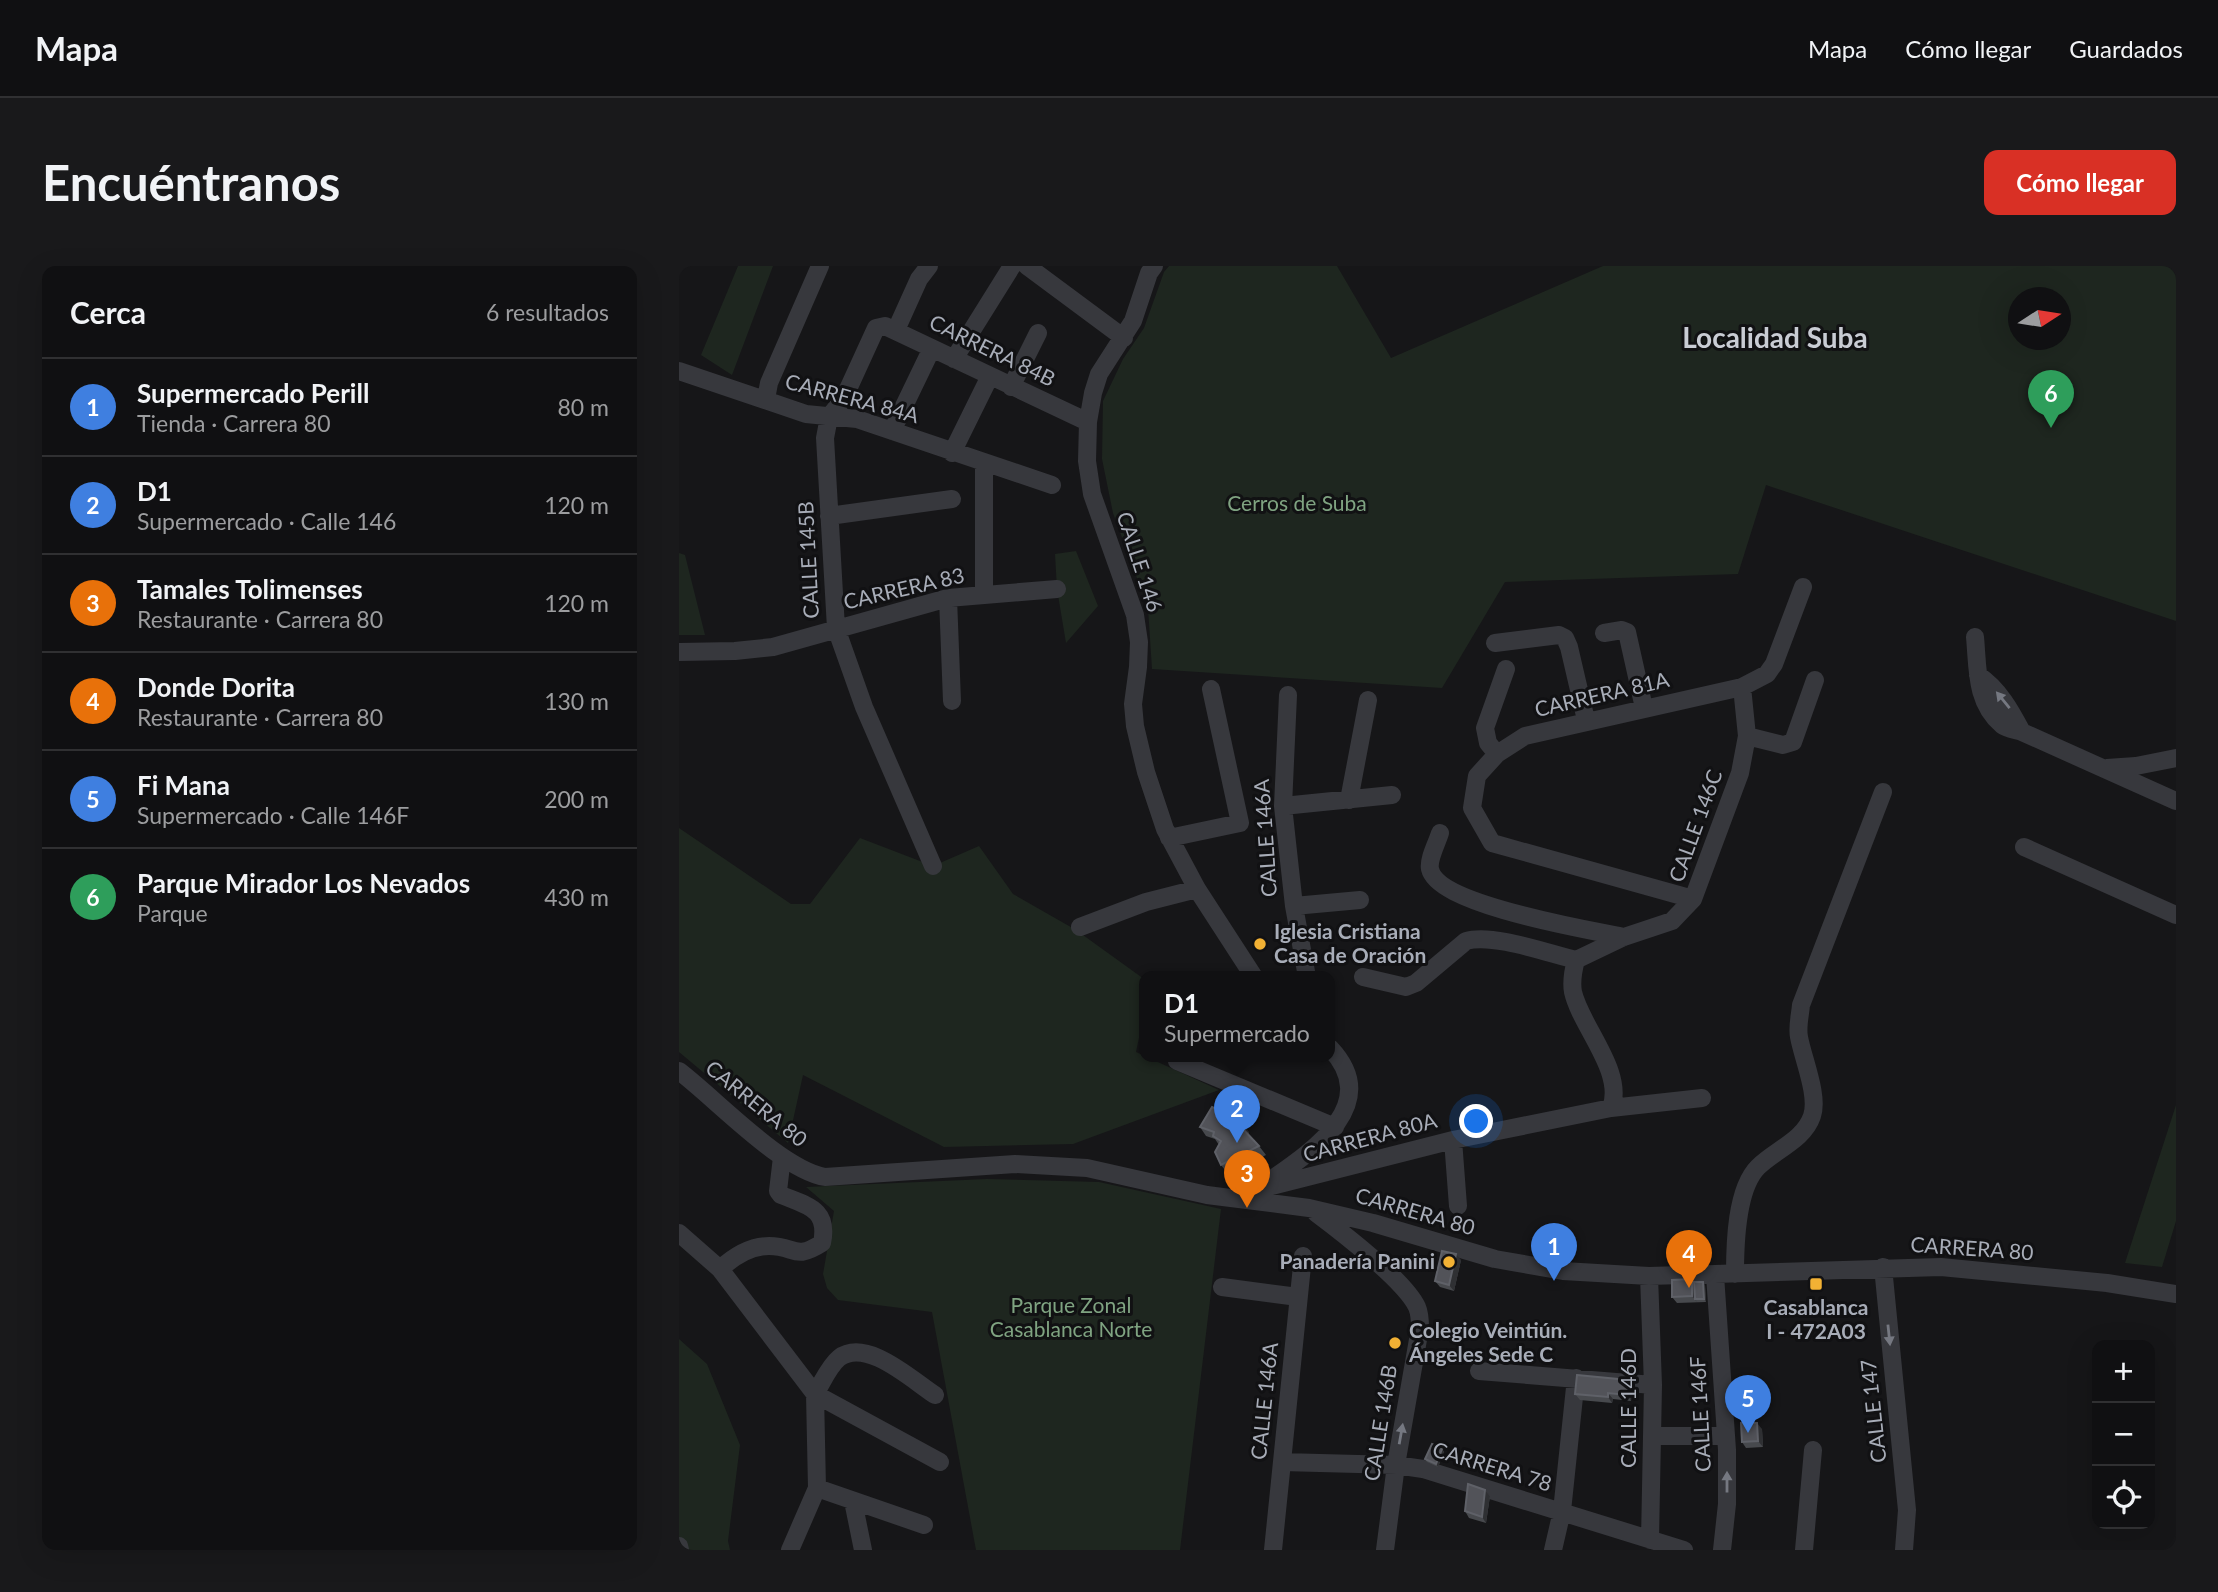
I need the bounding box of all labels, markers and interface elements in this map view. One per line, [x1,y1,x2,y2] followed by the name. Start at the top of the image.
[35,28,118,68] text: Mapa
[1808,34,1867,63] text: Mapa
[1905,34,2031,63] text: Cómo llegar
[2069,34,2183,63] text: Guardados
[1984,150,2176,215] button: Cómo llegar
[42,153,340,211] text: Encuéntranos
[2008,287,2071,350] north arrow
[70,294,146,330] text: Cerca
[486,298,609,326] text: 6 resultados
[926,308,1060,391] street label: CARRERA 84B
[1682,320,1868,354] district label: Localidad Suba
[783,368,923,428] street label: CARRERA 84A
[2028,370,2074,428] pin: 6
[137,377,369,409] text: Supermercado Perill
[86,393,100,421] text: 1
[558,393,609,421] text: 80 m
[137,409,330,437] text: Tienda · Carrera 80
[137,475,172,507] text: D1
[1227,490,1367,515] park label: Cerros de Suba
[86,491,100,519] text: 2
[544,491,609,519] text: 120 m
[792,501,823,619] street label: CALLE 145B
[137,507,396,535] text: Supermercado · Calle 146
[1112,508,1168,615] street label: CALLE 146
[841,562,966,614] street label: CARRERA 83
[137,573,363,605] text: Tamales Tolimenses
[86,589,100,617] text: 3
[544,589,609,617] text: 120 m
[137,605,383,633] text: Restaurante · Carrera 80
[1532,666,1672,721] street label: CARRERA 81A
[137,671,295,703] text: Donde Dorita
[86,687,100,715] text: 4
[544,687,609,715] text: 130 m
[1996,692,2011,710] one-way arrow
[137,703,383,731] text: Restaurante · Carrera 80
[1663,766,1726,885] street label: CALLE 146C
[137,769,230,801] text: Fi Mana
[1248,778,1281,898] street label: CALLE 146A
[86,785,100,813] text: 5
[544,785,609,813] text: 200 m
[137,801,409,829] text: Supermercado · Calle 146F
[137,867,470,899] text: Parque Mirador Los Nevados
[86,883,100,911] text: 6
[544,883,609,911] text: 430 m
[137,899,208,927] text: Parque
[1274,918,1426,967] place label: Iglesia Cristiana Casa de Oración
[1252,936,1268,952] marker: Iglesia Cristiana Casa de Oración
[1139,971,1335,1062] popup
[1164,987,1199,1019] text: D1
[1164,1019,1310,1047] text: Supermercado
[701,1054,813,1151] street label: CARRERA 80
[1214,1085,1260,1143] pin: 2
[1459,1104,1493,1138] your location
[1300,1107,1440,1166] street label: CARRERA 80A
[1224,1150,1270,1208] pin: 3
[1353,1182,1478,1240] street label: CARRERA 80
[1531,1223,1577,1281] pin: 1
[1666,1230,1712,1288] pin: 4
[1910,1231,2034,1264] street label: CARRERA 80
[1279,1248,1435,1273] place label: Panadería Panini
[1441,1254,1457,1270] marker: Panadería Panini
[1808,1276,1824,1292] marker: Casablanca I - 472A03
[990,1292,1152,1341] park label: Parque Zonal Casablanca Norte
[1764,1294,1868,1343] place label: Casablanca I - 472A03
[1408,1317,1567,1366] place label: Colegio Veintiún. Ángeles Sede C
[1884,1324,1895,1346] one-way arrow
[1387,1335,1403,1351] marker: Colegio Veintiún. Ángeles Sede C
[1245,1340,1282,1461] street label: CALLE 146A
[2092,1340,2155,1529] map controls
[2092,1340,2155,1403] button: +
[1615,1348,1640,1468] street label: CALLE 146D
[1684,1356,1715,1473] street label: CALLE 146F
[1855,1358,1890,1464] street label: CALLE 147
[1358,1363,1401,1483] street label: CALLE 146B
[1725,1375,1771,1433] pin: 5
[2092,1403,2155,1466] button: −
[1396,1423,1407,1445] one-way arrow
[1430,1436,1555,1496] street label: CARRERA 78
[2092,1466,2155,1529] button: locate
[1721,1471,1733,1493] one-way arrow

